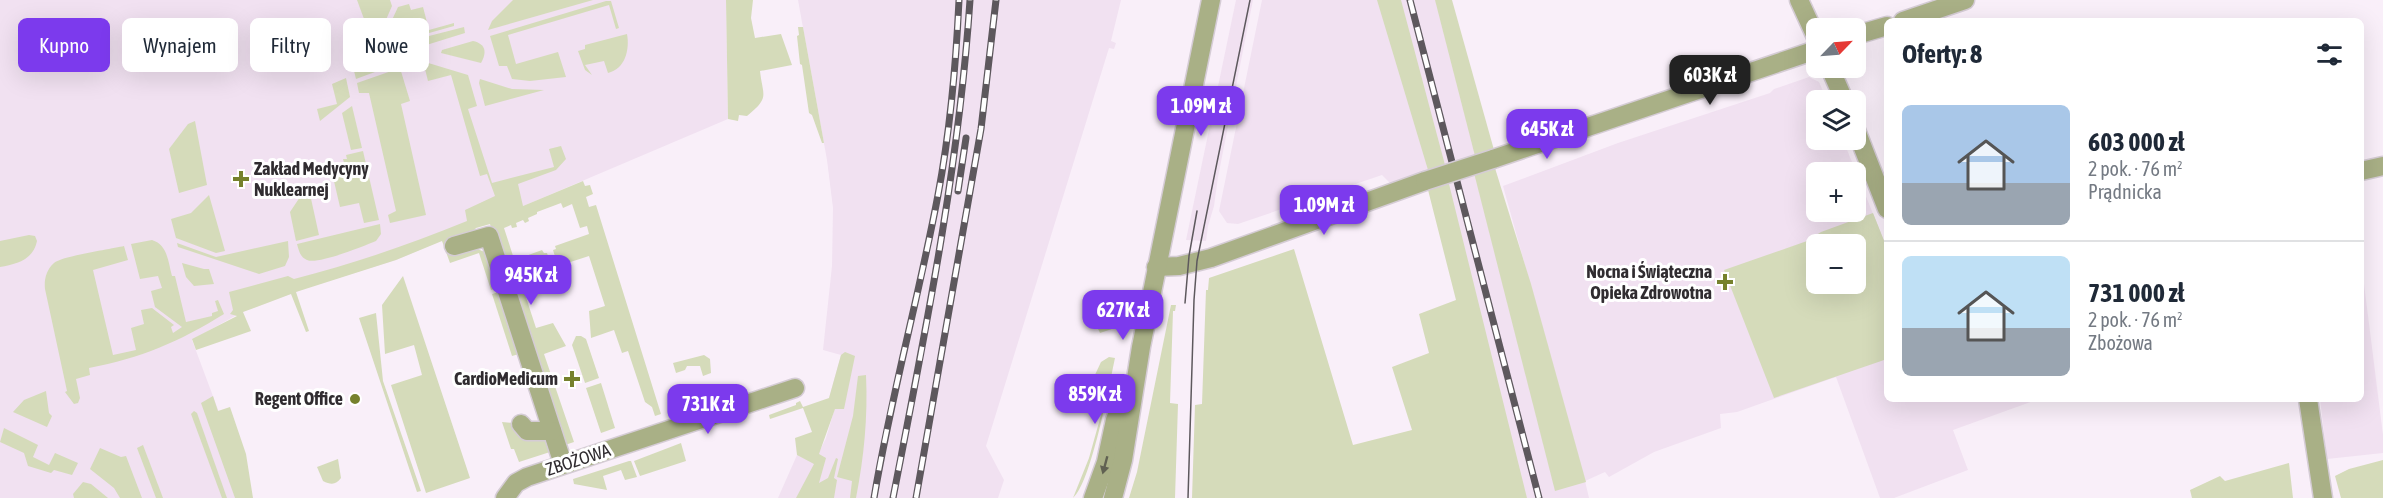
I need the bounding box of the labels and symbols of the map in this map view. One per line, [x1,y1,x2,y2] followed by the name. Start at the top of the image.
[1806,18,1866,78] north arrow
[1655,55,1765,106] pin: 603K zł
[1139,86,1263,137] pin: 1.09M zł
[1492,109,1602,160] pin: 645K zł
[254,158,369,200] place label: Zakład Medycyny Nuklearnej
[232,170,250,188] marker: Zakład Medycyny Nuklearnej
[1262,185,1386,236] pin: 1.09M zł
[476,255,586,306] pin: 945K zł
[1586,261,1712,303] place label: Nocna i Świąteczna Opieka Zdrowotna
[1716,273,1734,291] marker: Nocna i Świąteczna Opieka Zdrowotna
[1068,290,1178,341] pin: 627K zł
[454,368,558,389] place label: CardioMedicum
[563,370,581,388] marker: CardioMedicum
[1040,374,1150,425] pin: 859K zł
[653,384,763,435] pin: 731K zł
[255,388,343,409] place label: Regent Office
[348,392,362,406] marker: Regent Office
[543,439,613,480] street label: ZBOŻOWA
[1099,455,1109,474] one-way arrow

